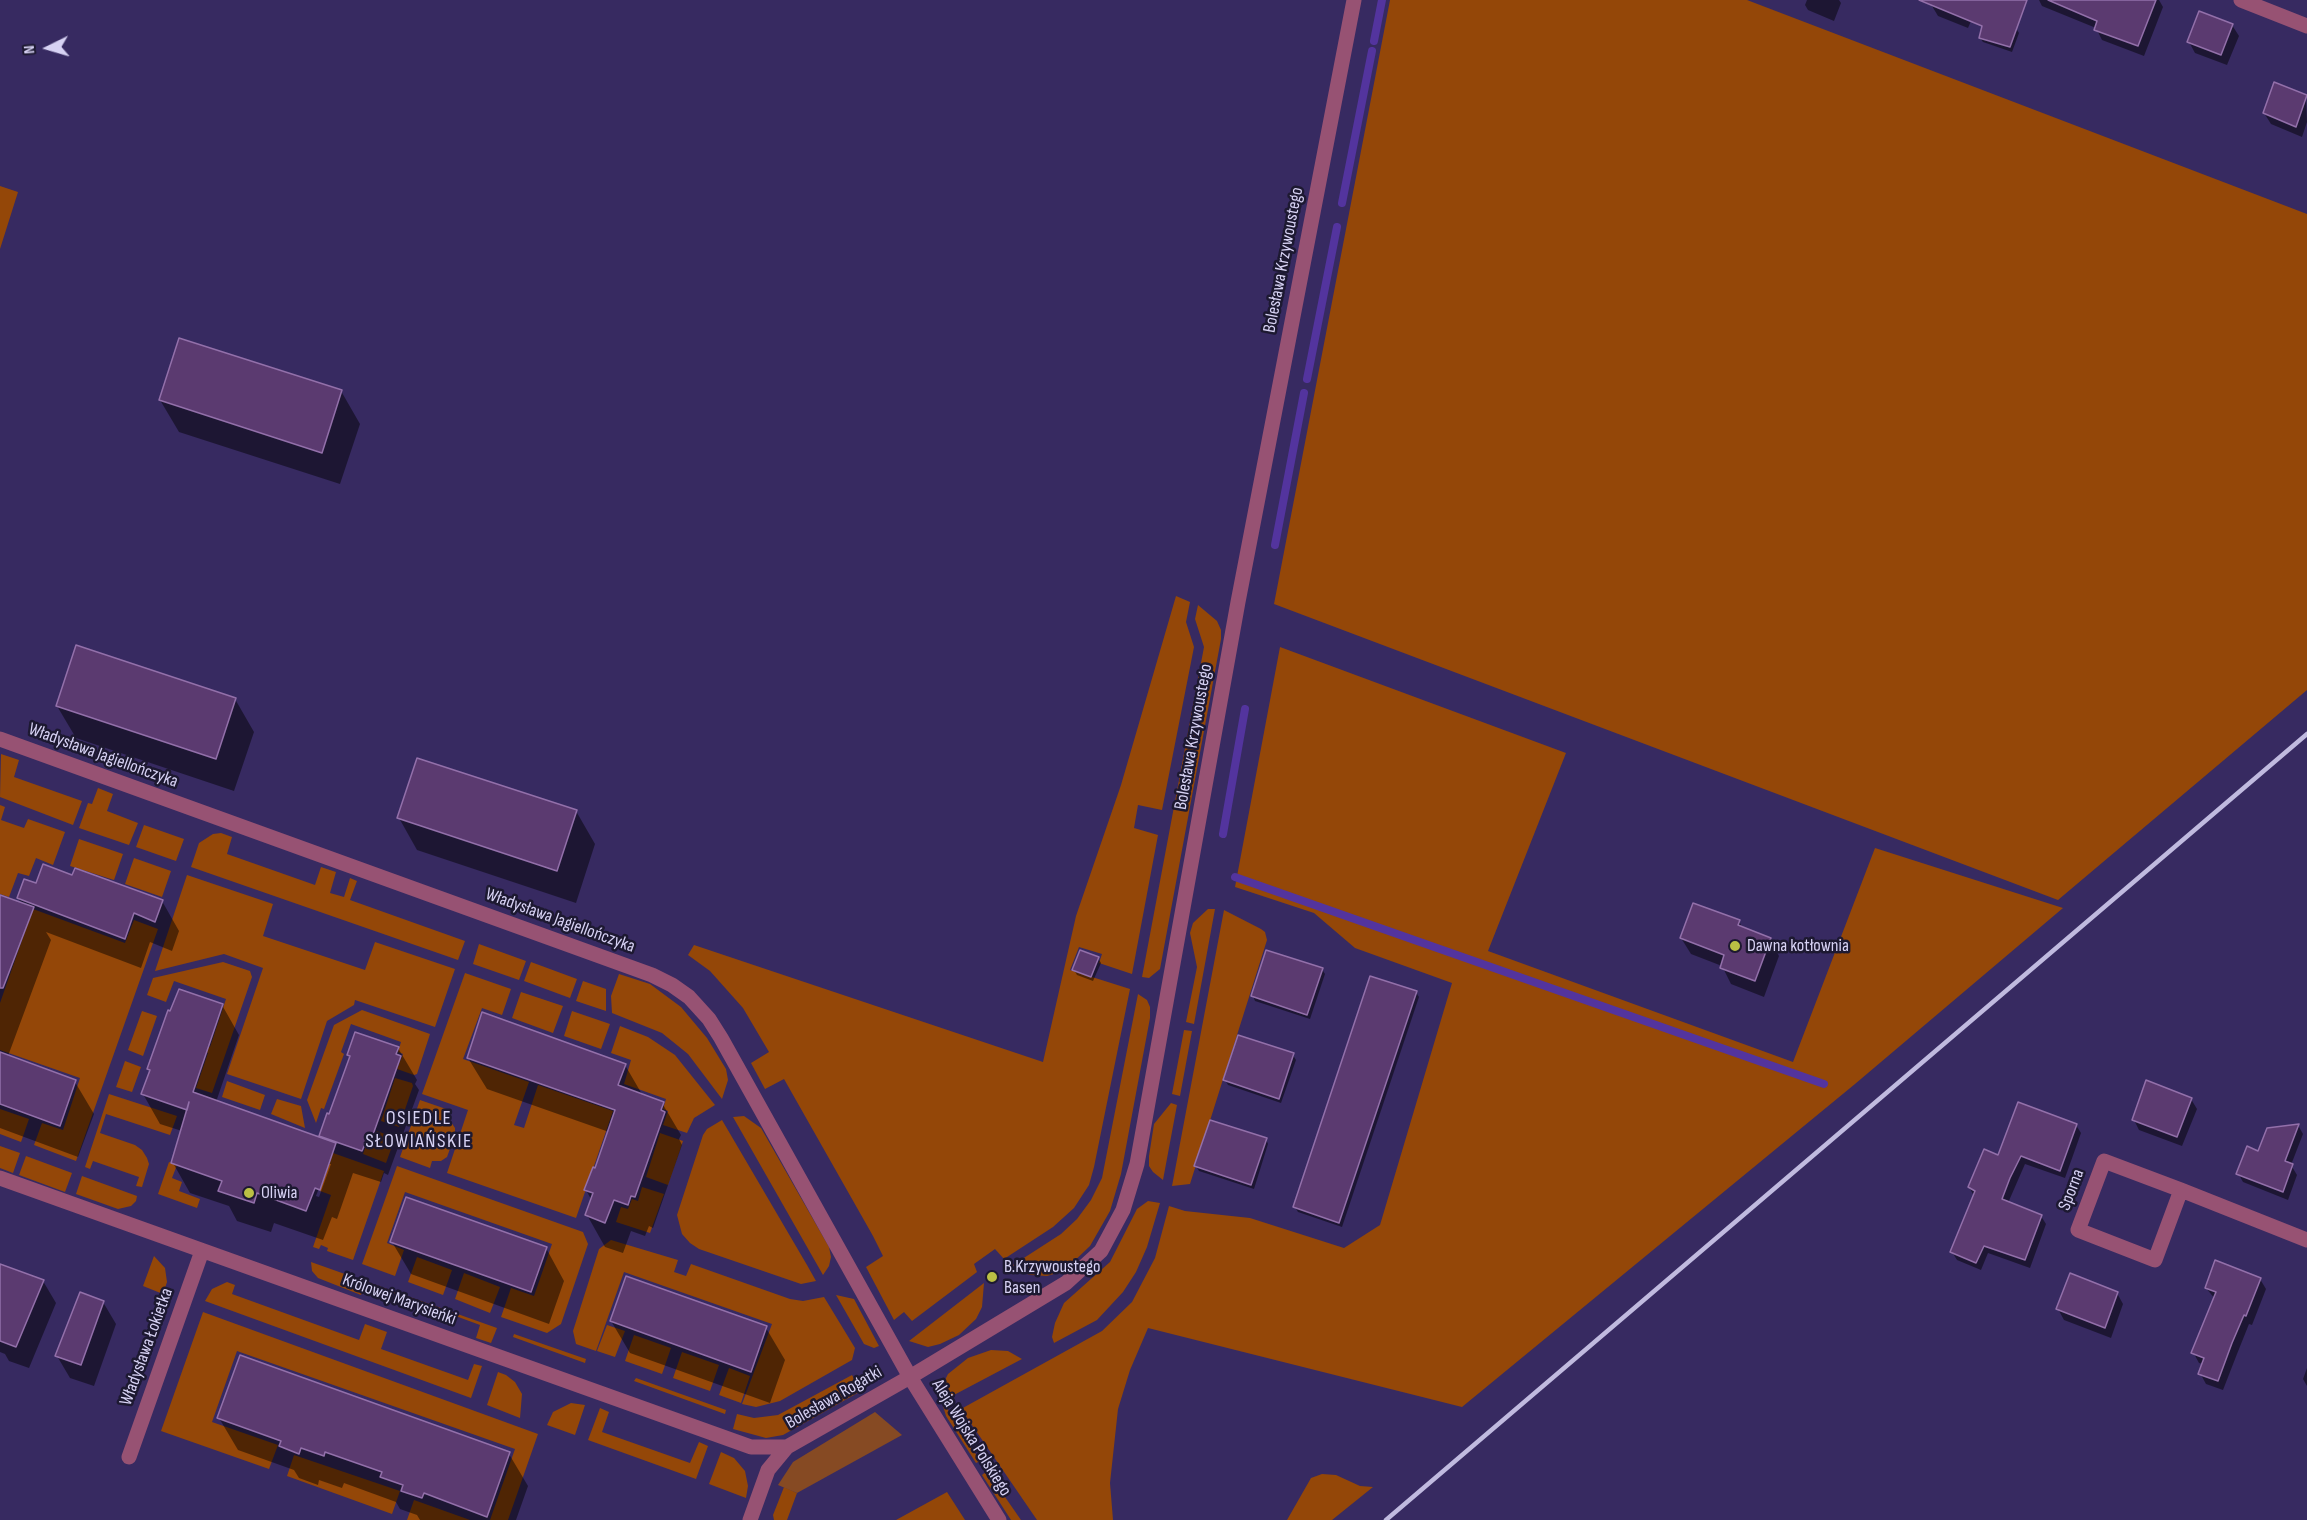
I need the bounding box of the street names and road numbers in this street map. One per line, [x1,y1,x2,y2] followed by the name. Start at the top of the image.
[1259,185,1309,335] street label: Bolesława Krzywoustego
[1171,662,1217,812] street label: Bolesława Krzywoustego
[25,719,181,793] street label: Władysława Jagiellończyka
[482,884,638,958] street label: Władysława Jagiellończyka
[2054,1166,2090,1214] street label: Sporna
[339,1269,459,1331] street label: Królowej Marysieńki
[116,1285,178,1409] street label: Władysława Łokietka
[782,1362,886,1434] street label: Bolesława Rogatki
[926,1376,1016,1500] street label: Aleja Wojska Polskiego

